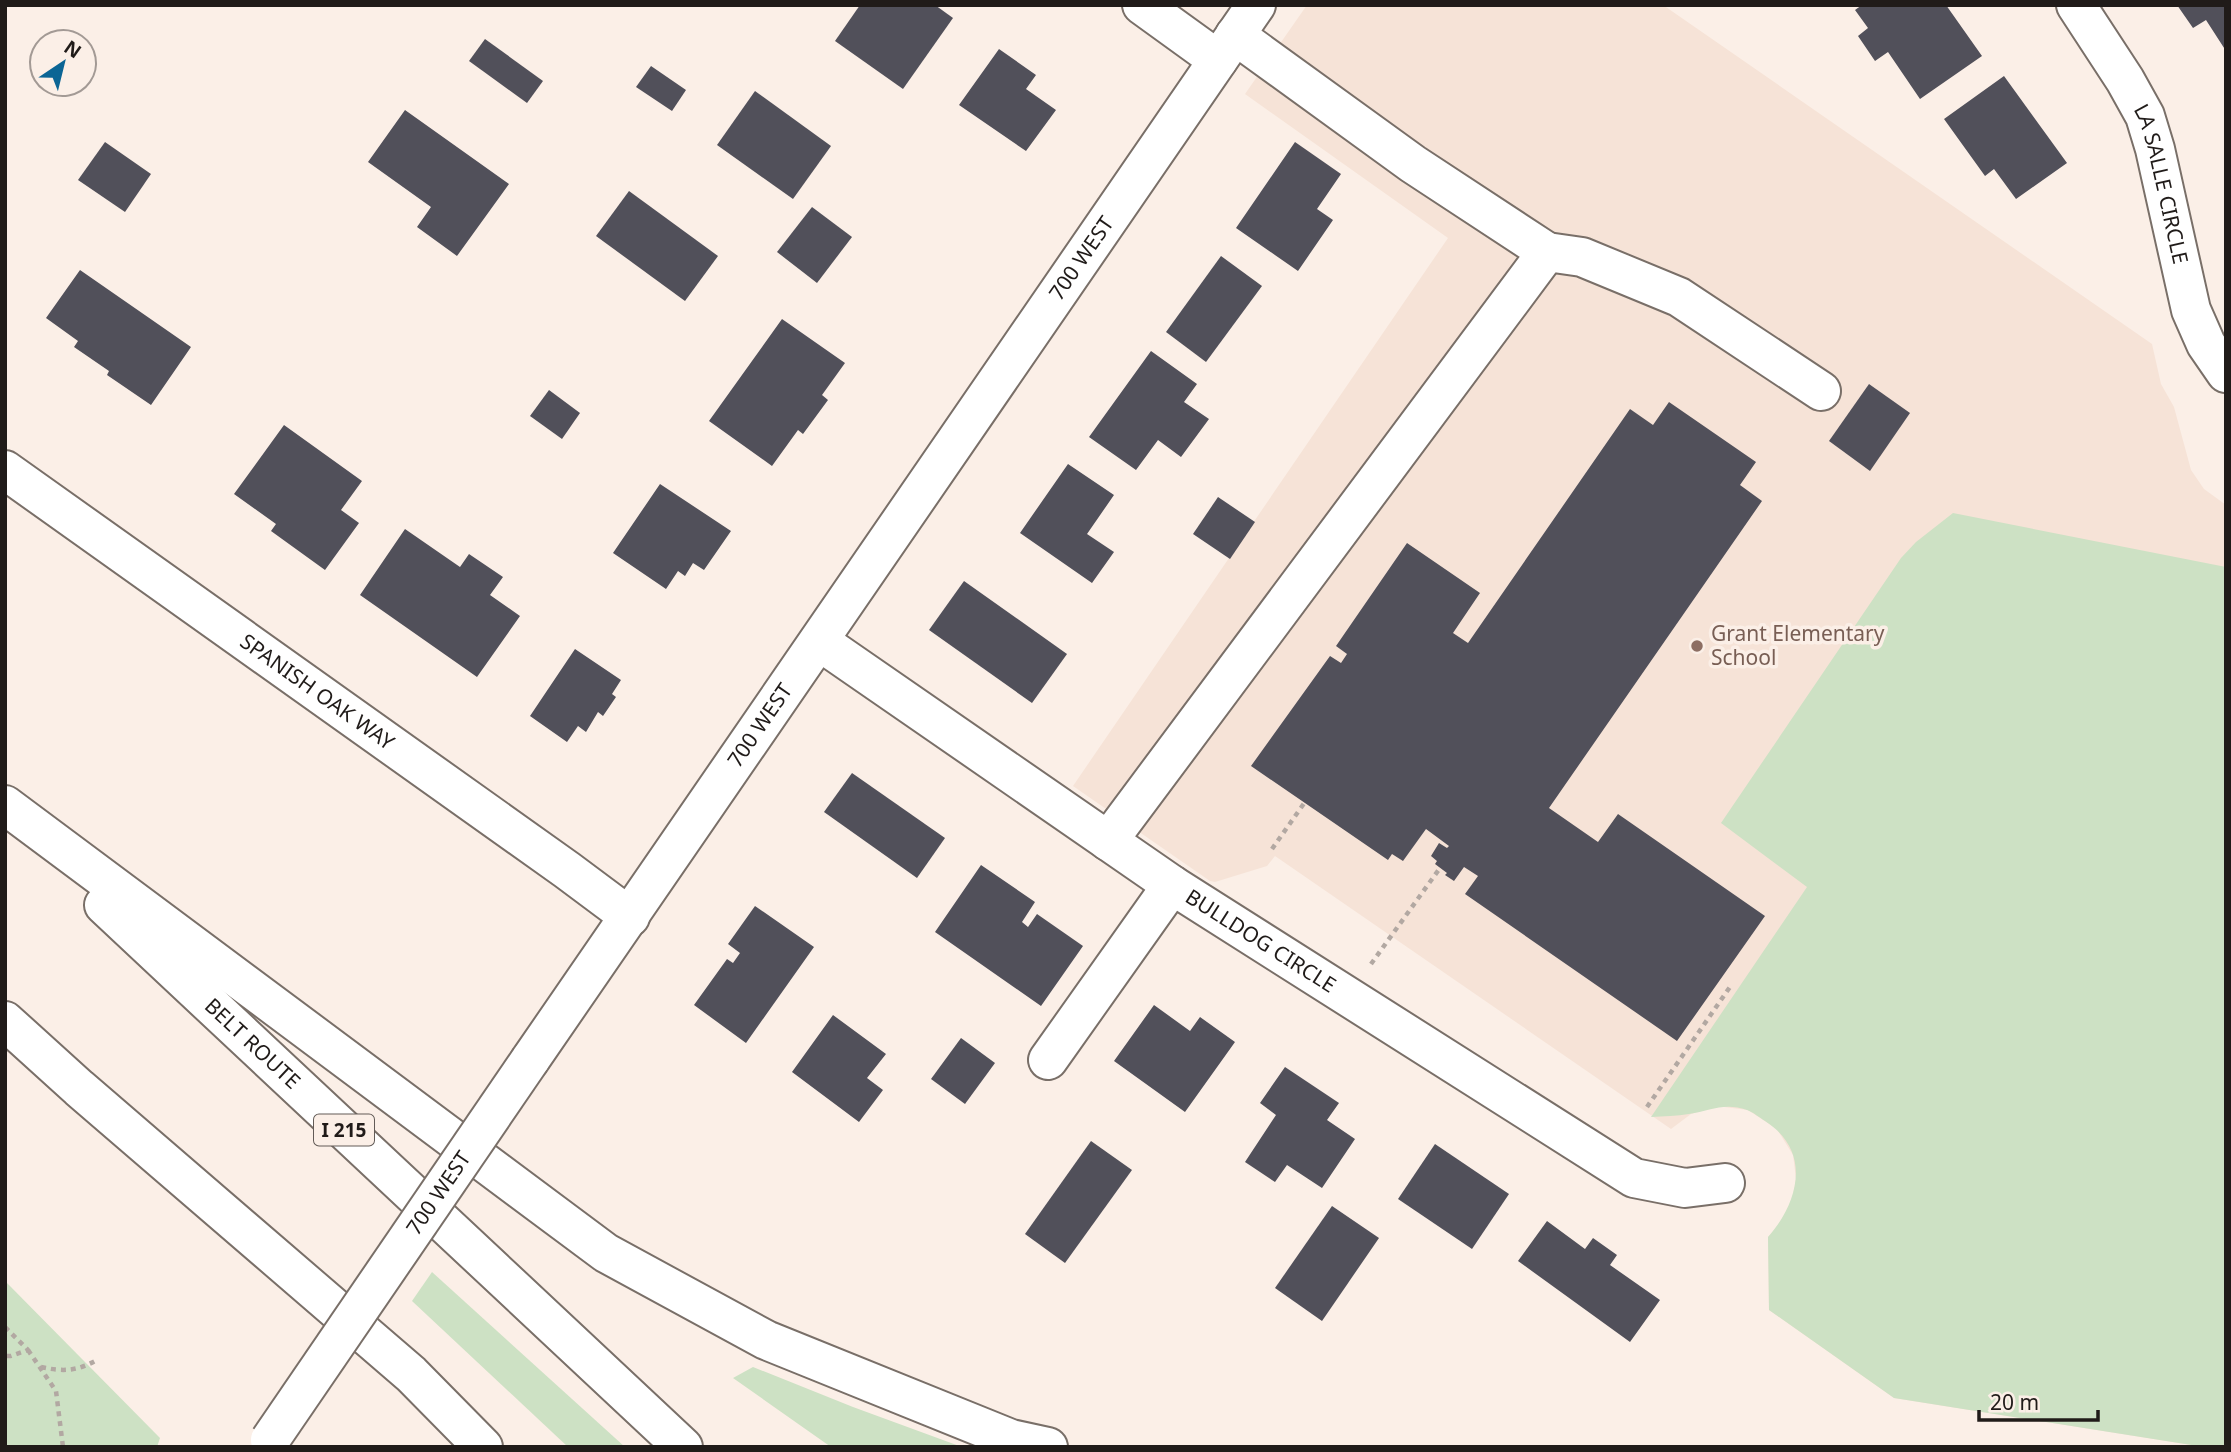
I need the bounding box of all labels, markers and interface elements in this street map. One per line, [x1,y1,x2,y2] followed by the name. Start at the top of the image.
[28,28,98,98] north arrow
[59,34,87,64] text: N
[2128,99,2195,267] street label: LA SALLE CIRCLE
[1042,210,1120,305] street label: 700 WEST
[1711,619,1885,671] place label: Grant Elementary School
[235,627,400,756] street label: SPANISH OAK WAY
[1689,638,1705,654] marker: Grant Elementary School
[721,677,798,772] street label: 700 WEST
[1181,882,1342,998] street label: BULLDOG CIRCLE
[199,991,307,1095] street label: BELT ROUTE
[314,1114,374,1146] road number: I 215
[399,1145,477,1240] street label: 700 WEST
[1979,1378,2098,1422] scale bar
[1990,1388,2039,1416] text: 20 m

